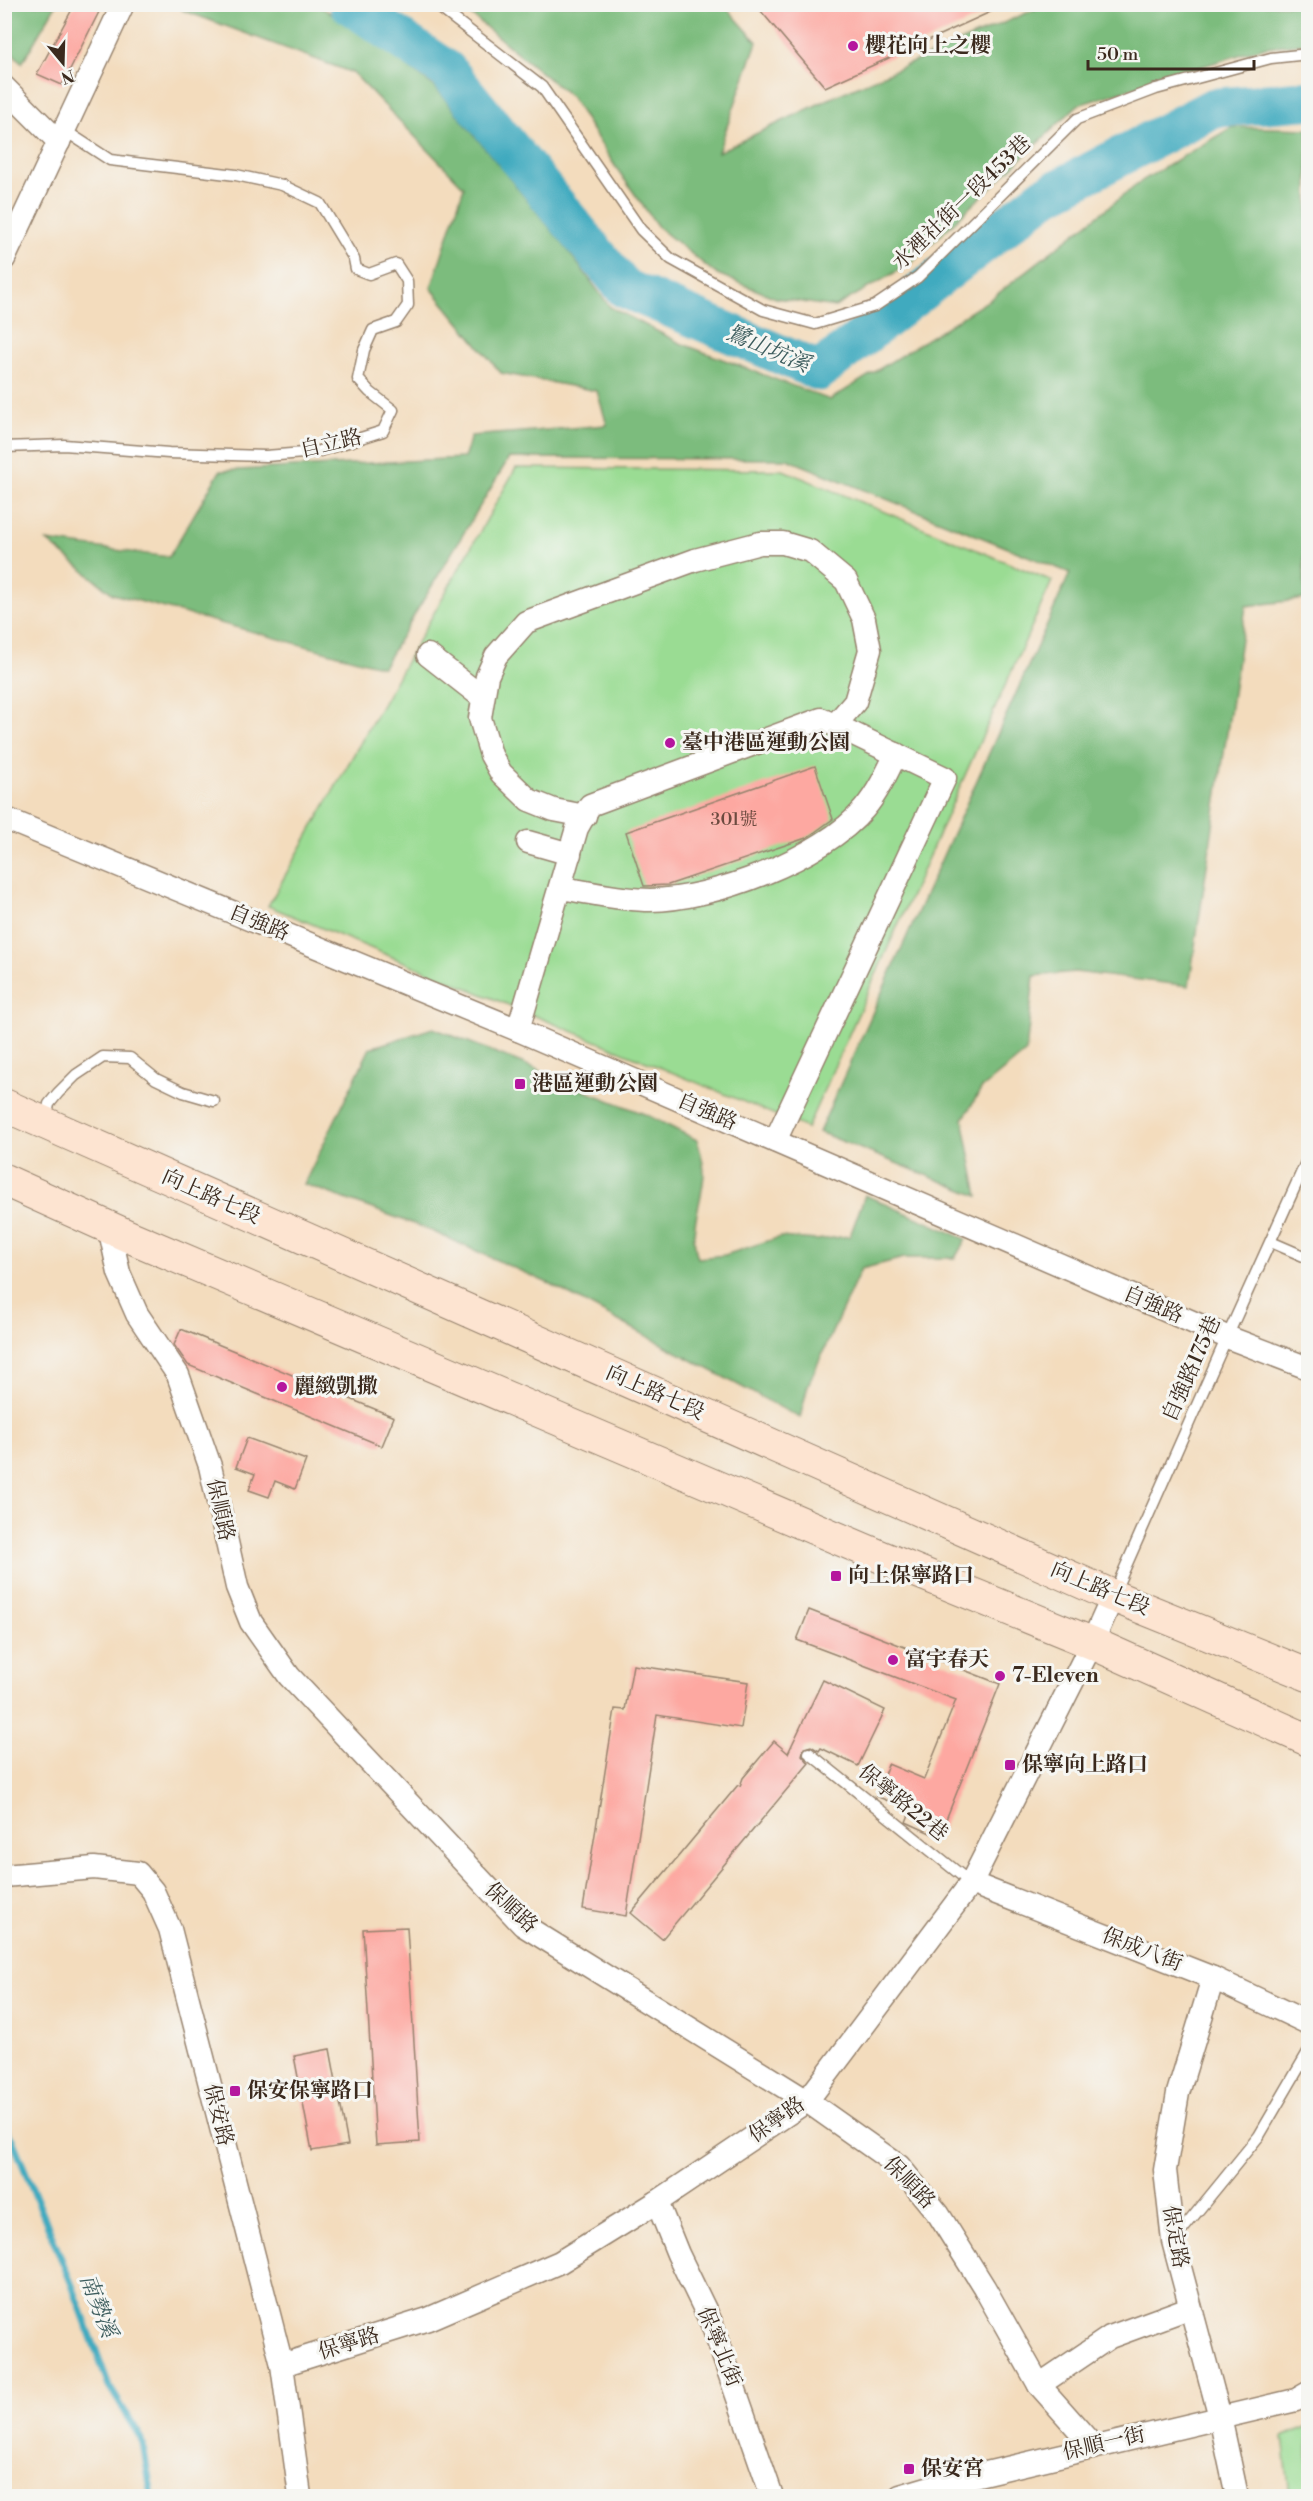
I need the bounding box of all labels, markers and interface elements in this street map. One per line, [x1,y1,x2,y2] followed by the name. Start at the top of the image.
[33,33,93,93] north arrow
[865,33,991,59] place label: 櫻花向上之櫻
[1088,33,1254,71] scale bar
[846,39,860,53] marker: 櫻花向上之櫻
[1097,43,1139,66] text: 50 m
[58,65,77,88] text: N
[887,130,1037,276] street label: 水裡社街一段453巷
[722,319,816,379] water label: 鷺山坑溪
[297,424,365,464] street label: 自立路
[682,730,850,756] place label: 臺中港區運動公園
[663,736,677,750] marker: 臺中港區運動公園
[710,808,758,831] house number: 301號
[225,899,293,947] street label: 自強路
[532,1071,658,1097] place label: 港區運動公園
[513,1077,527,1091] marker: 港區運動公園
[673,1088,741,1136] street label: 自強路
[158,1164,264,1230] street label: 向上路七段
[1119,1281,1187,1329] street label: 自強路
[1157,1312,1227,1426] street label: 自強路175巷
[602,1360,708,1426] street label: 向上路七段
[294,1374,378,1400] place label: 麗緻凱撒
[275,1380,289,1394] marker: 麗緻凱撒
[201,1476,239,1544] street label: 保順路
[1047,1557,1153,1621] street label: 向上路七段
[848,1563,974,1589] place label: 向上保寧路口
[829,1569,843,1583] marker: 向上保寧路口
[905,1647,989,1673] place label: 富宇春天
[886,1653,900,1667] marker: 富宇春天
[1012,1663,1099,1689] place label: 7-Eleven
[993,1669,1007,1683] marker: 7-Eleven
[1022,1752,1148,1778] place label: 保寧向上路口
[1003,1758,1017,1772] marker: 保寧向上路口
[853,1759,953,1847] street label: 保寧路22巷
[479,1877,543,1939] street label: 保順路
[1098,1923,1186,1977] street label: 保成八街
[247,2078,373,2104] place label: 保安保寧路口
[198,2081,238,2149] street label: 保安路
[228,2084,242,2098] marker: 保安保寧路口
[744,2091,810,2149] street label: 保寧路
[878,2151,940,2215] street label: 保順路
[1157,2204,1193,2270] street label: 保定路
[74,2270,123,2344] water label: 南勢溪
[691,2303,747,2391] street label: 保寧北街
[315,2322,383,2366] street label: 保寧路
[1060,2422,1148,2466] street label: 保順一街
[921,2456,984,2482] place label: 保安宮
[902,2462,916,2476] marker: 保安宮

